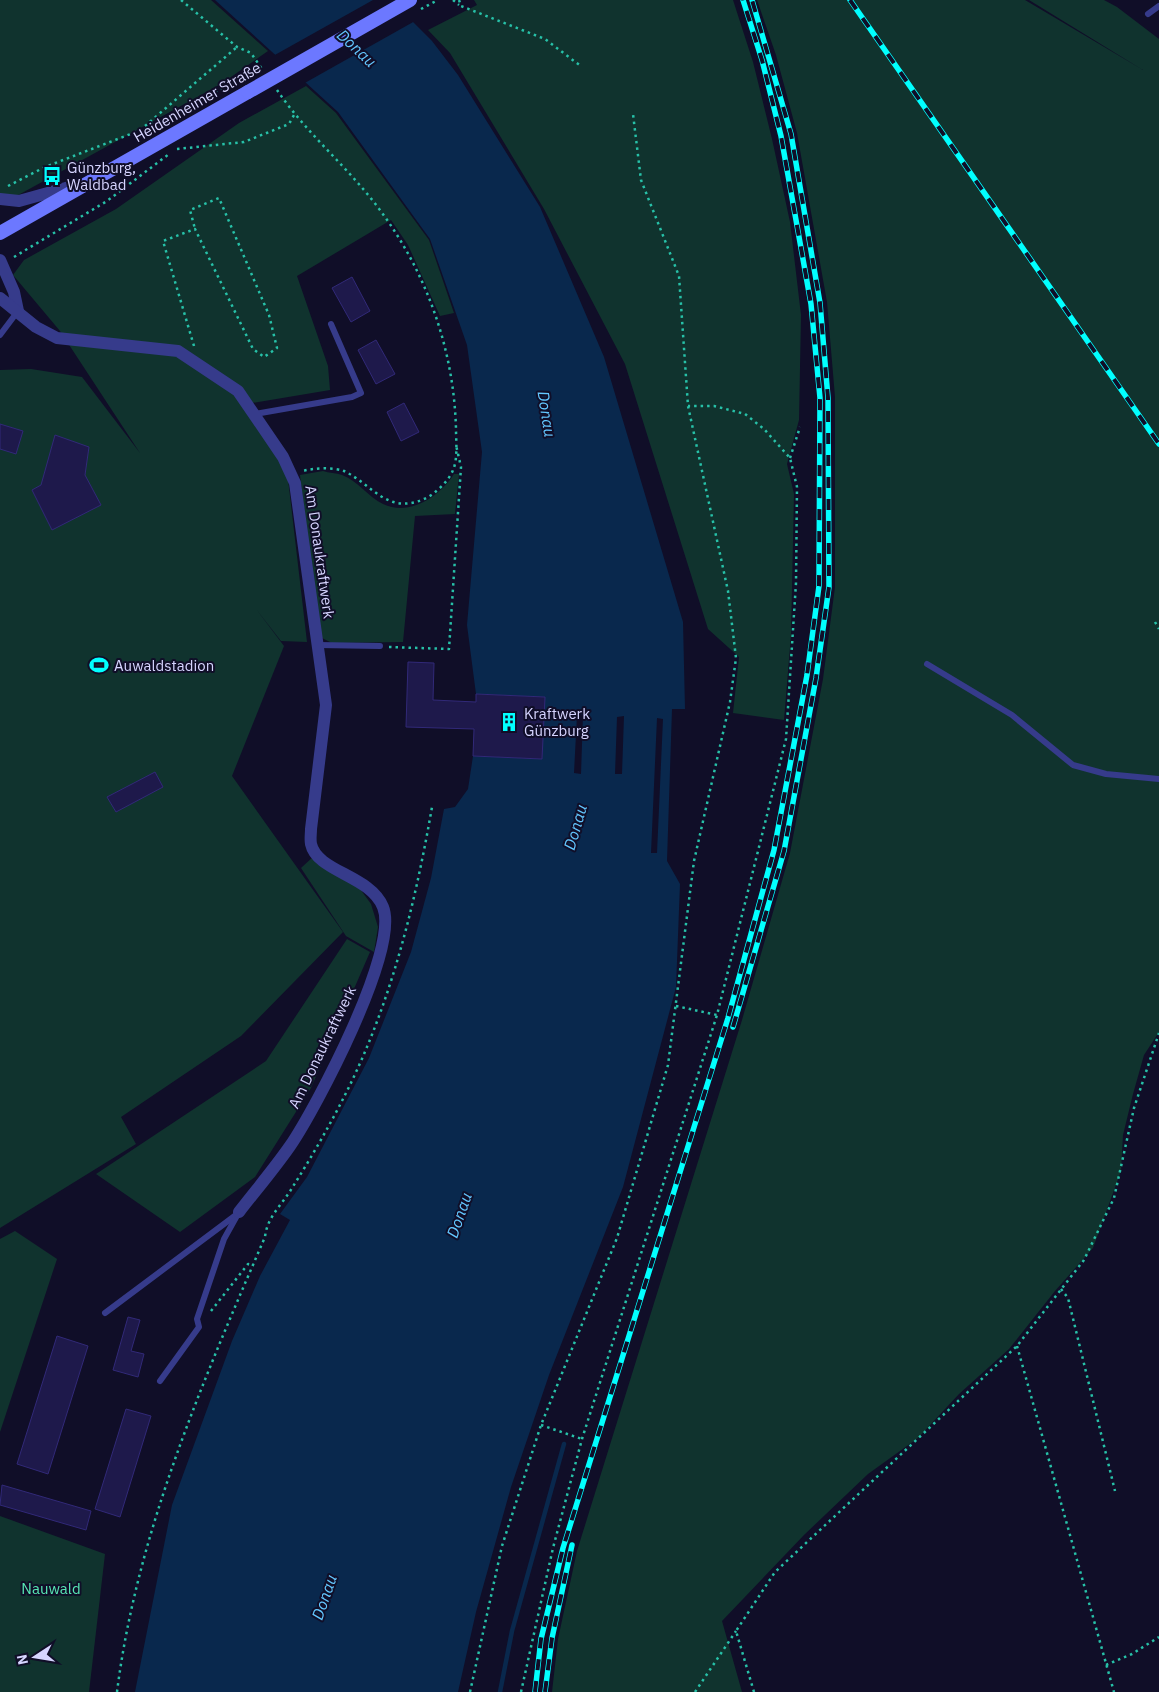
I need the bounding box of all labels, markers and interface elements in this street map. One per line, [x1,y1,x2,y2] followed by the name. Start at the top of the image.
[333,25,381,71] water label: Donau
[130,58,264,146] street label: Heidenheimer Straße
[67,158,136,194] place label: Günzburg, Waldbad
[41,165,63,187] bus stop icon: Günzburg, Waldbad
[533,389,561,439] water label: Donau
[301,484,339,620] street label: Am Donaukraftwerk
[88,654,110,676] sports icon: Auwaldstadion
[114,656,214,675] place label: Auwaldstadion
[524,704,590,740] place label: Kraftwerk Günzburg
[498,711,520,733] building icon: Kraftwerk Günzburg
[559,802,591,852] water label: Donau
[284,982,360,1112] street label: Am Donaukraftwerk
[442,1190,476,1240] water label: Donau
[307,1572,341,1622] water label: Donau
[21,1579,81,1598] park label: Nauwald
[10,1632,60,1682] north arrow
[12,1653,32,1667] text: N

